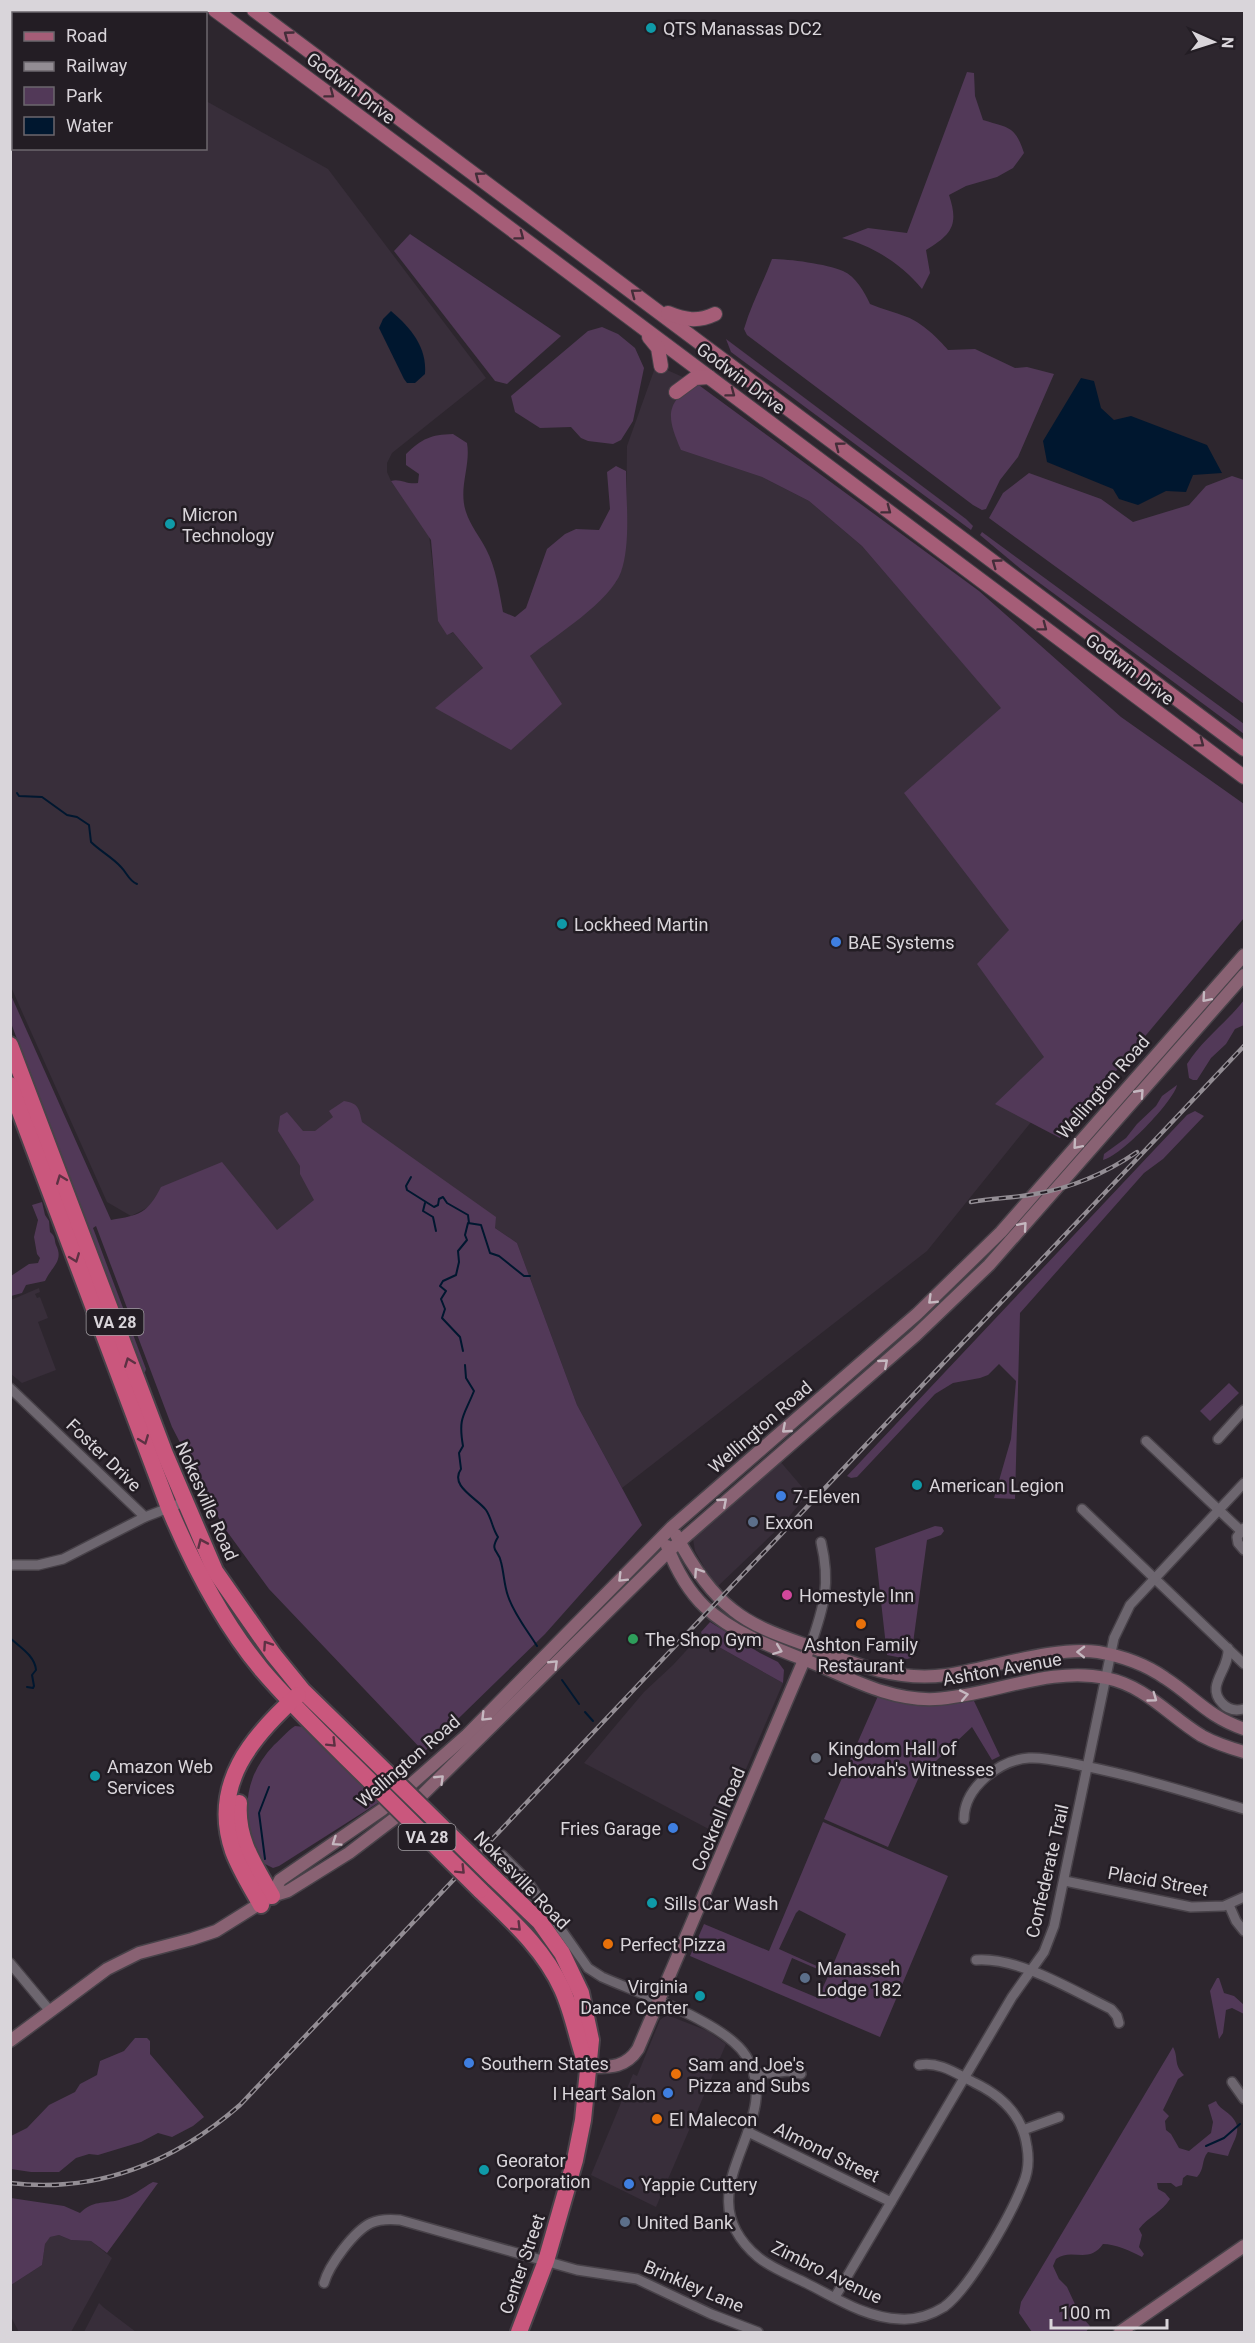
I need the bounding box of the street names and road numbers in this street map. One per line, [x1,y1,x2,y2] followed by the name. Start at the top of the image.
[303,48,399,128] street label: Godwin Drive
[693,338,789,418] street label: Godwin Drive
[1082,629,1178,709] street label: Godwin Drive
[1052,1031,1154,1143] street label: Wellington Road
[86,1309,144,1335] road number: VA 28
[704,1376,816,1478] street label: Wellington Road
[62,1414,146,1496] street label: Foster Drive
[171,1438,243,1564] street label: Nokesville Road
[941,1648,1063,1690] street label: Ashton Avenue
[352,1710,464,1812] street label: Wellington Road
[687,1764,749,1874] street label: Cockrell Road
[1021,1802,1073,1940] street label: Confederate Trail
[398,1824,456,1850] road number: VA 28
[470,1827,574,1933] street label: Nokesville Road
[1106,1862,1210,1900] street label: Placid Street
[771,2118,883,2187] street label: Almond Street
[495,2211,549,2317] street label: Center Street
[768,2236,886,2308] street label: Zimbro Avenue
[641,2256,747,2316] street label: Brinkley Lane

